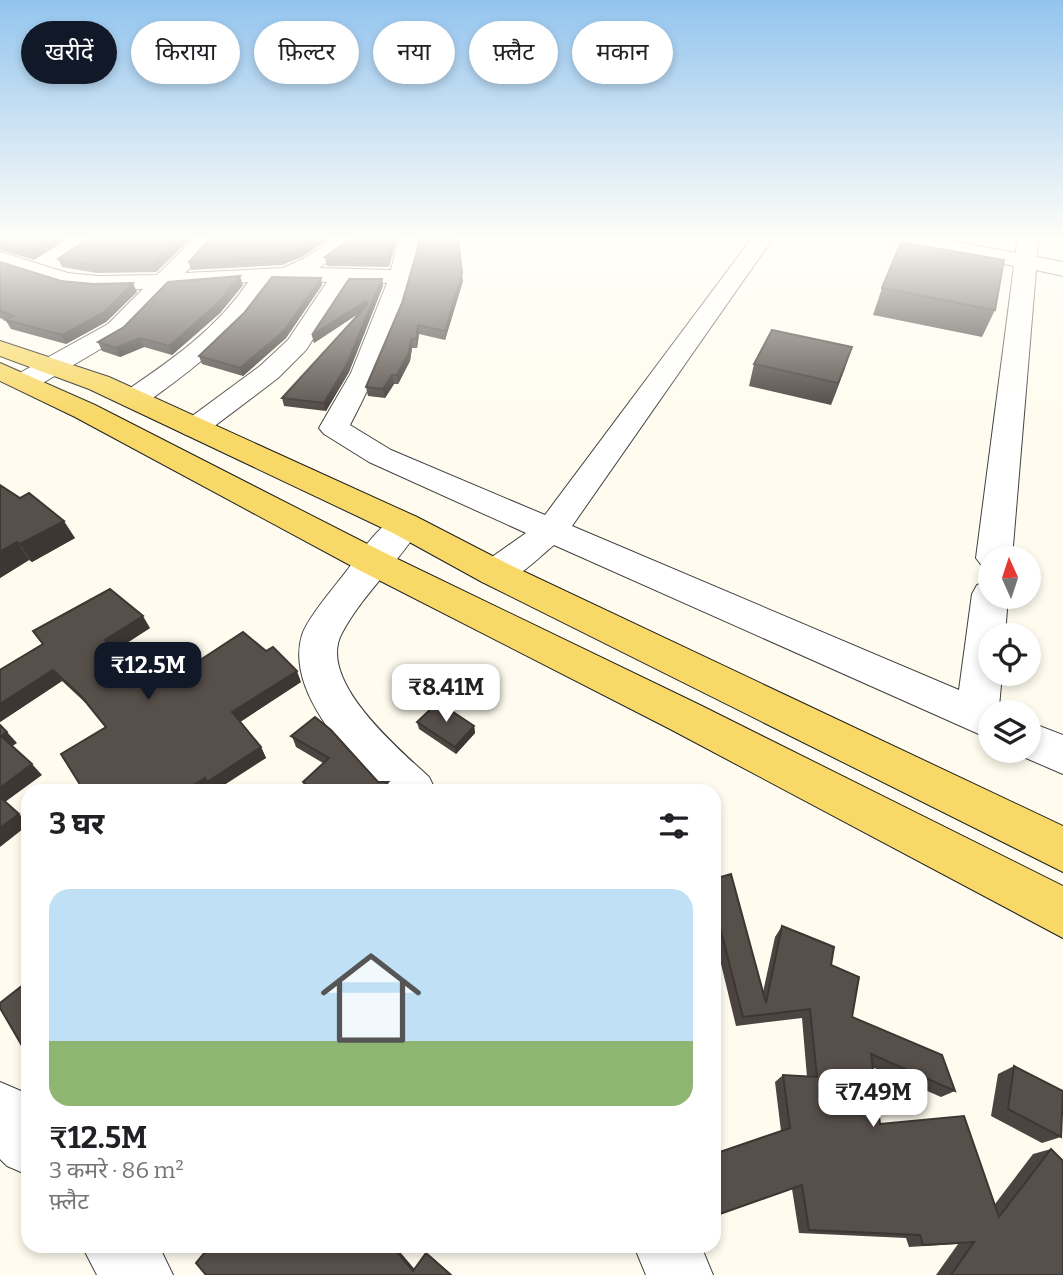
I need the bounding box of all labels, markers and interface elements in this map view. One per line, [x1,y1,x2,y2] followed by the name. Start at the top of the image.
[21,21,117,84] chip: खरीदें
[131,21,240,84] chip: किराया
[254,21,359,84] chip: फ़िल्टर
[373,21,455,84] chip: नया
[469,21,558,84] chip: फ़्लैट
[572,21,673,84] chip: मकान
[978,546,1041,609] north arrow
[978,546,1041,763] map controls
[978,623,1041,686] button: locate
[91,642,205,702] pin: ₹12.5M
[110,651,186,679] text: ₹12.5M
[389,664,503,724] pin: ₹8.41M
[408,673,484,701] text: ₹8.41M
[978,700,1041,763] button: layers
[49,806,104,842] text: 3 घर
[655,807,693,845] icon: filters
[308,935,434,1061] icon: home
[816,1070,930,1129] pin: ₹7.49M
[834,1078,912,1106] text: ₹7.49M
[49,1120,147,1156] text: ₹12.5M
[49,1156,184,1184] text: 3 कमरे · 86 m²
[49,1187,89,1215] text: फ़्लैट

